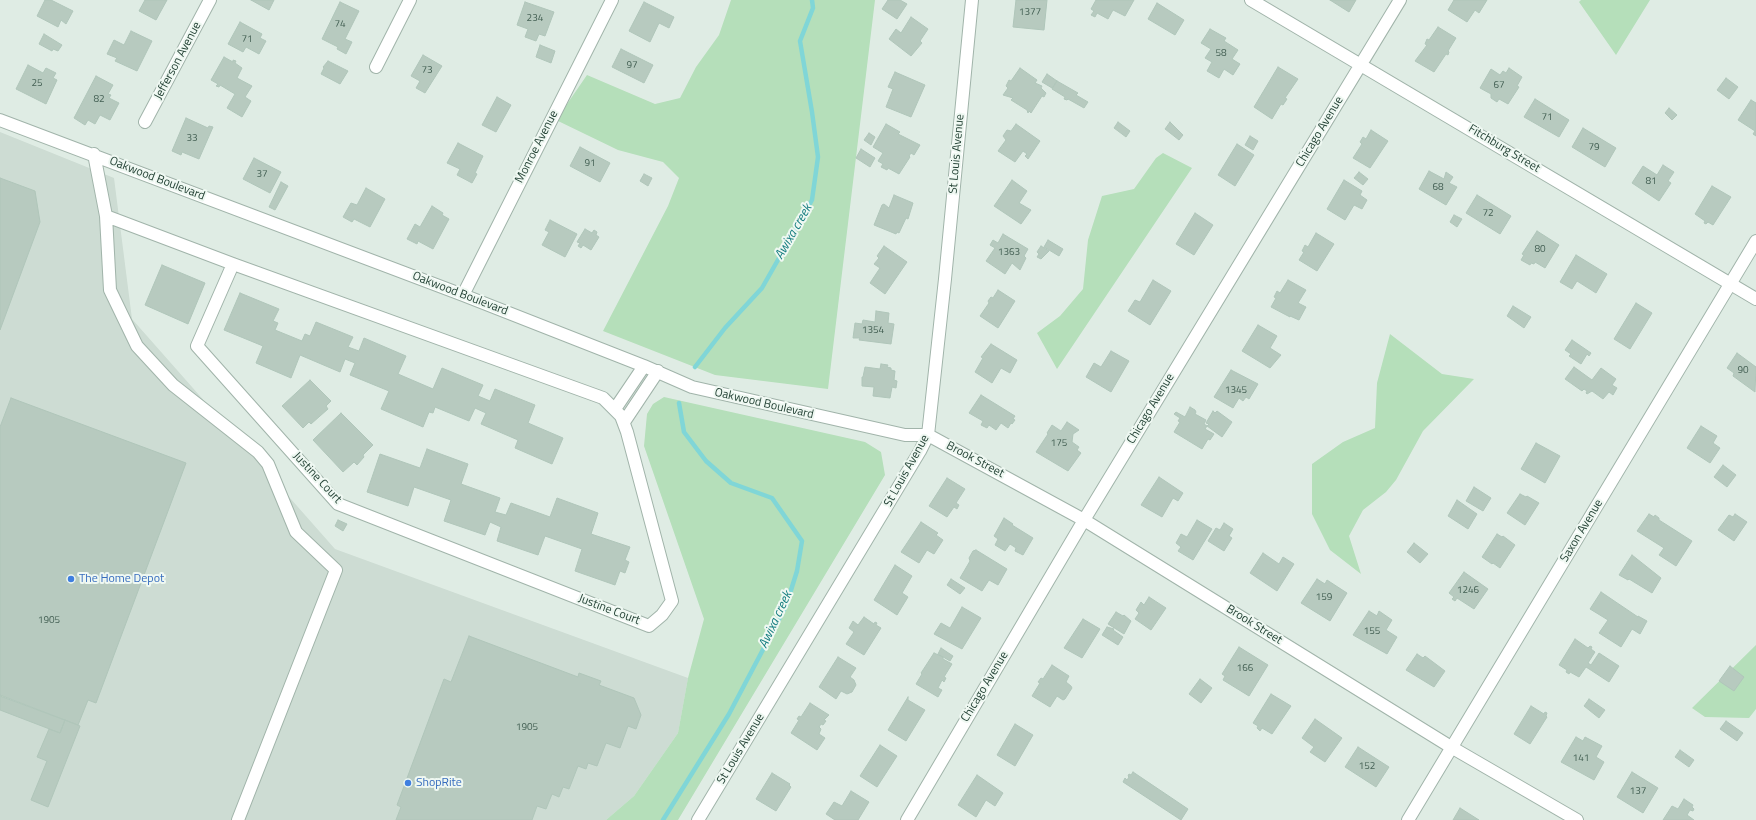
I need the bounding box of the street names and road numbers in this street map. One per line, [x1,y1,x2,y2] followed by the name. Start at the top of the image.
[151,20,205,102] street label: Jefferson Avenue
[1293,94,1347,170] street label: Chicago Avenue
[513,108,561,186] street label: Monroe Avenue
[946,114,968,194] street label: St Louis Avenue
[1465,122,1543,176] street label: Fitchburg Street
[107,154,207,204] street label: Oakwood Boulevard
[410,269,510,319] street label: Oakwood Boulevard
[1124,371,1178,447] street label: Chicago Avenue
[713,386,815,422] street label: Oakwood Boulevard
[881,433,933,509] street label: St Louis Avenue
[944,439,1006,481] street label: Brook Street
[290,449,344,507] street label: Justine Court
[1558,497,1606,565] street label: Saxon Avenue
[576,592,642,628] street label: Justine Court
[1223,602,1285,648] street label: Brook Street
[958,649,1012,725] street label: Chicago Avenue
[714,711,768,787] street label: St Louis Avenue

